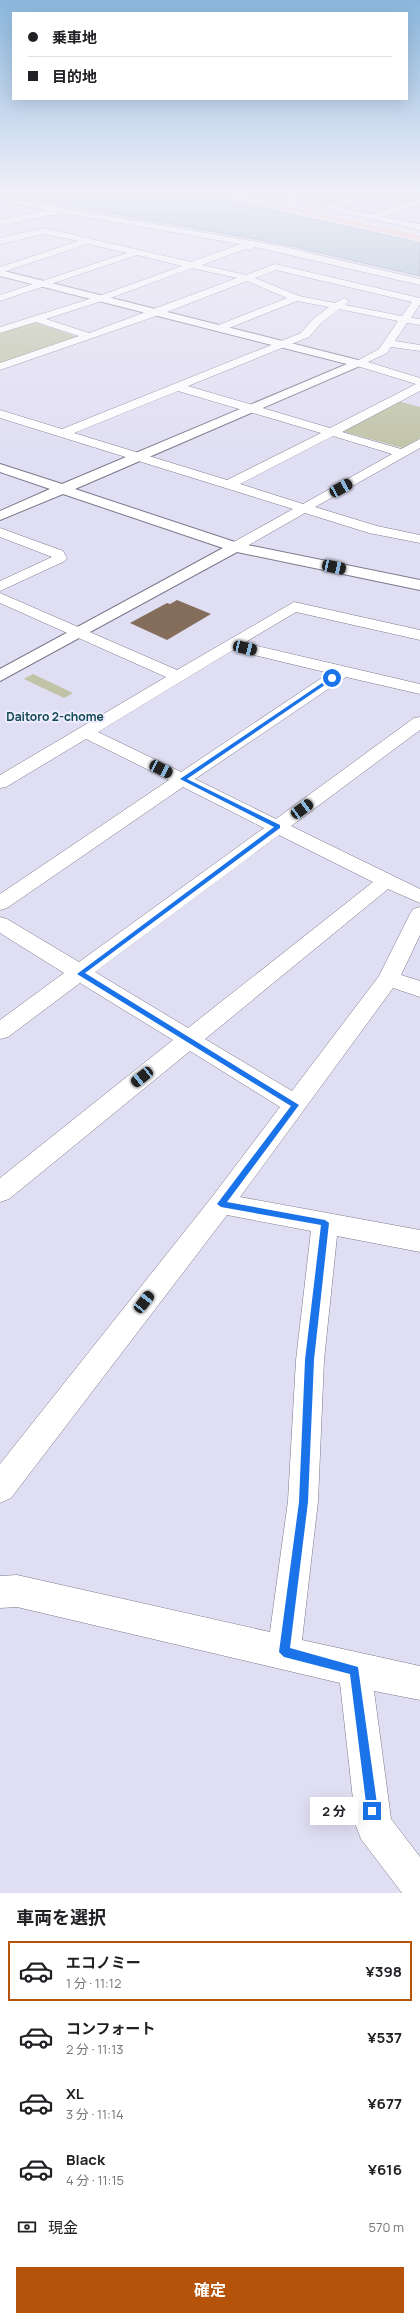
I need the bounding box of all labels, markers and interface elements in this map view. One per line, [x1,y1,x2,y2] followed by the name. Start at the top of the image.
[52,27,97,48] text: 乗車地
[52,66,97,87] text: 目的地
[328,477,354,499] car
[321,559,347,575] car
[232,639,258,657] car
[323,669,341,687] route start
[6,708,104,725] district label: Daitoro 2-chome
[148,758,174,780] car
[289,797,315,821] car
[129,1065,155,1089] car
[132,1289,156,1315] car
[310,1797,358,1825] callout: 2 分
[322,1802,346,1820] text: 2 分
[363,1802,381,1820] route end
[16,1905,106,1929] text: 車両を選択
[66,1952,141,1973] text: エコノミー
[18,1953,54,1989] icon: car
[366,1961,402,1982] text: ¥398
[66,1974,121,1992] text: 1 分 · 11:12
[66,2018,156,2039] text: コンフォート
[18,2019,54,2055] icon: car
[367,2027,402,2048] text: ¥537
[66,2040,123,2058] text: 2 分 · 11:13
[66,2083,84,2104] text: XL
[18,2085,54,2121] icon: car
[367,2093,402,2114] text: ¥677
[66,2105,124,2123] text: 3 分 · 11:14
[66,2149,105,2170] text: Black
[18,2151,54,2187] icon: car
[368,2159,402,2180] text: ¥616
[66,2171,124,2189] text: 4 分 · 11:15
[16,2216,38,2238] icon: cash
[48,2217,78,2238] text: 現金
[368,2218,404,2236] text: 570 m
[16,2267,404,2313] button: 確定

